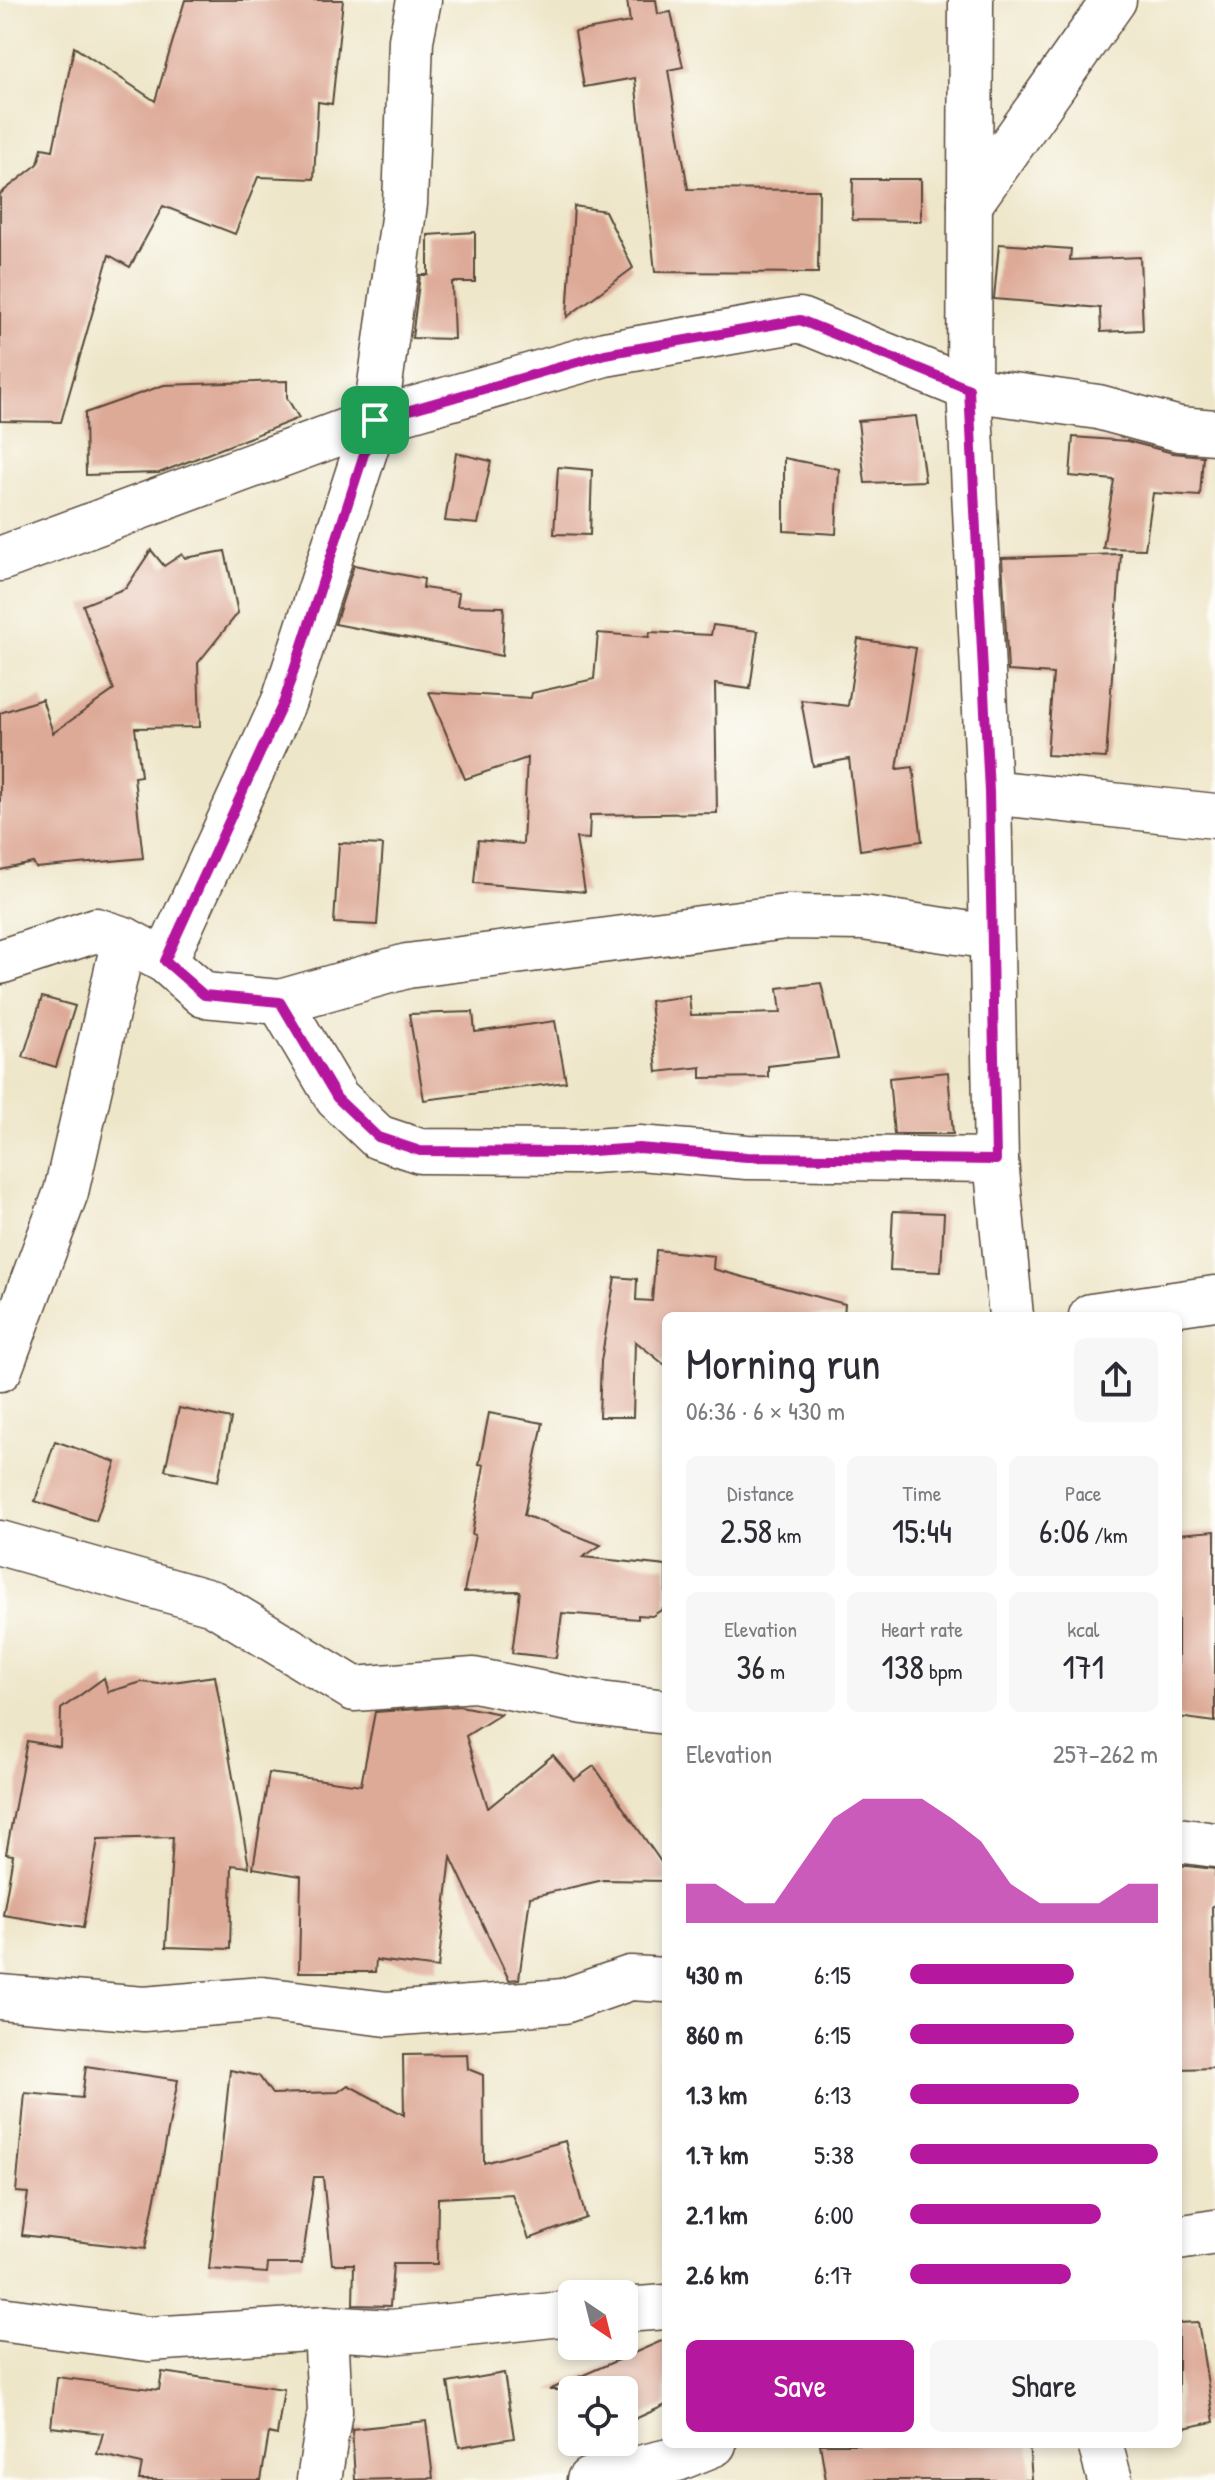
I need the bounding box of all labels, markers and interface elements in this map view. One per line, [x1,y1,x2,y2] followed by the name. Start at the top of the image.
[341,386,409,454] pin
[353,398,397,442] icon: arrive
[686,1333,881,1393] text: Morning run
[1074,1338,1158,1422] button: share
[686,1393,845,1428] text: 06:36 · 6 × 430 m
[727,1478,794,1508] text: Distance
[903,1478,941,1508] text: Time
[1065,1478,1102,1508] text: Pace
[720,1508,772,1554] text: 2.58
[892,1508,952,1554] text: 15:44
[1039,1508,1089,1554] text: 6:06
[772,1520,801,1550] text: km
[1089,1520,1128,1550] text: /km
[724,1614,797,1644] text: Elevation
[881,1614,963,1644] text: Heart rate
[1067,1614,1099,1644] text: kcal
[736,1644,765,1690] text: 36
[882,1644,924,1690] text: 138
[1063,1644,1104,1690] text: 171
[765,1656,785,1686] text: m
[924,1656,962,1686] text: bpm
[686,1736,772,1771] text: Elevation
[1053,1736,1158,1771] text: 257–262 m
[686,1957,743,1992] text: 430 m
[814,1957,851,1992] text: 6:15
[686,2017,743,2052] text: 860 m
[814,2017,851,2052] text: 6:15
[686,2077,747,2112] text: 1.3 km
[814,2077,852,2112] text: 6:13
[686,2137,748,2172] text: 1.7 km
[814,2137,854,2172] text: 5:38
[686,2197,748,2232] text: 2.1 km
[814,2197,854,2232] text: 6:00
[686,2257,749,2292] text: 2.6 km
[814,2257,853,2292] text: 6:17
[558,2280,638,2360] north arrow
[558,2280,638,2456] map controls
[686,2340,914,2432] button: Save
[930,2340,1158,2432] button: Share
[558,2376,638,2456] button: locate

